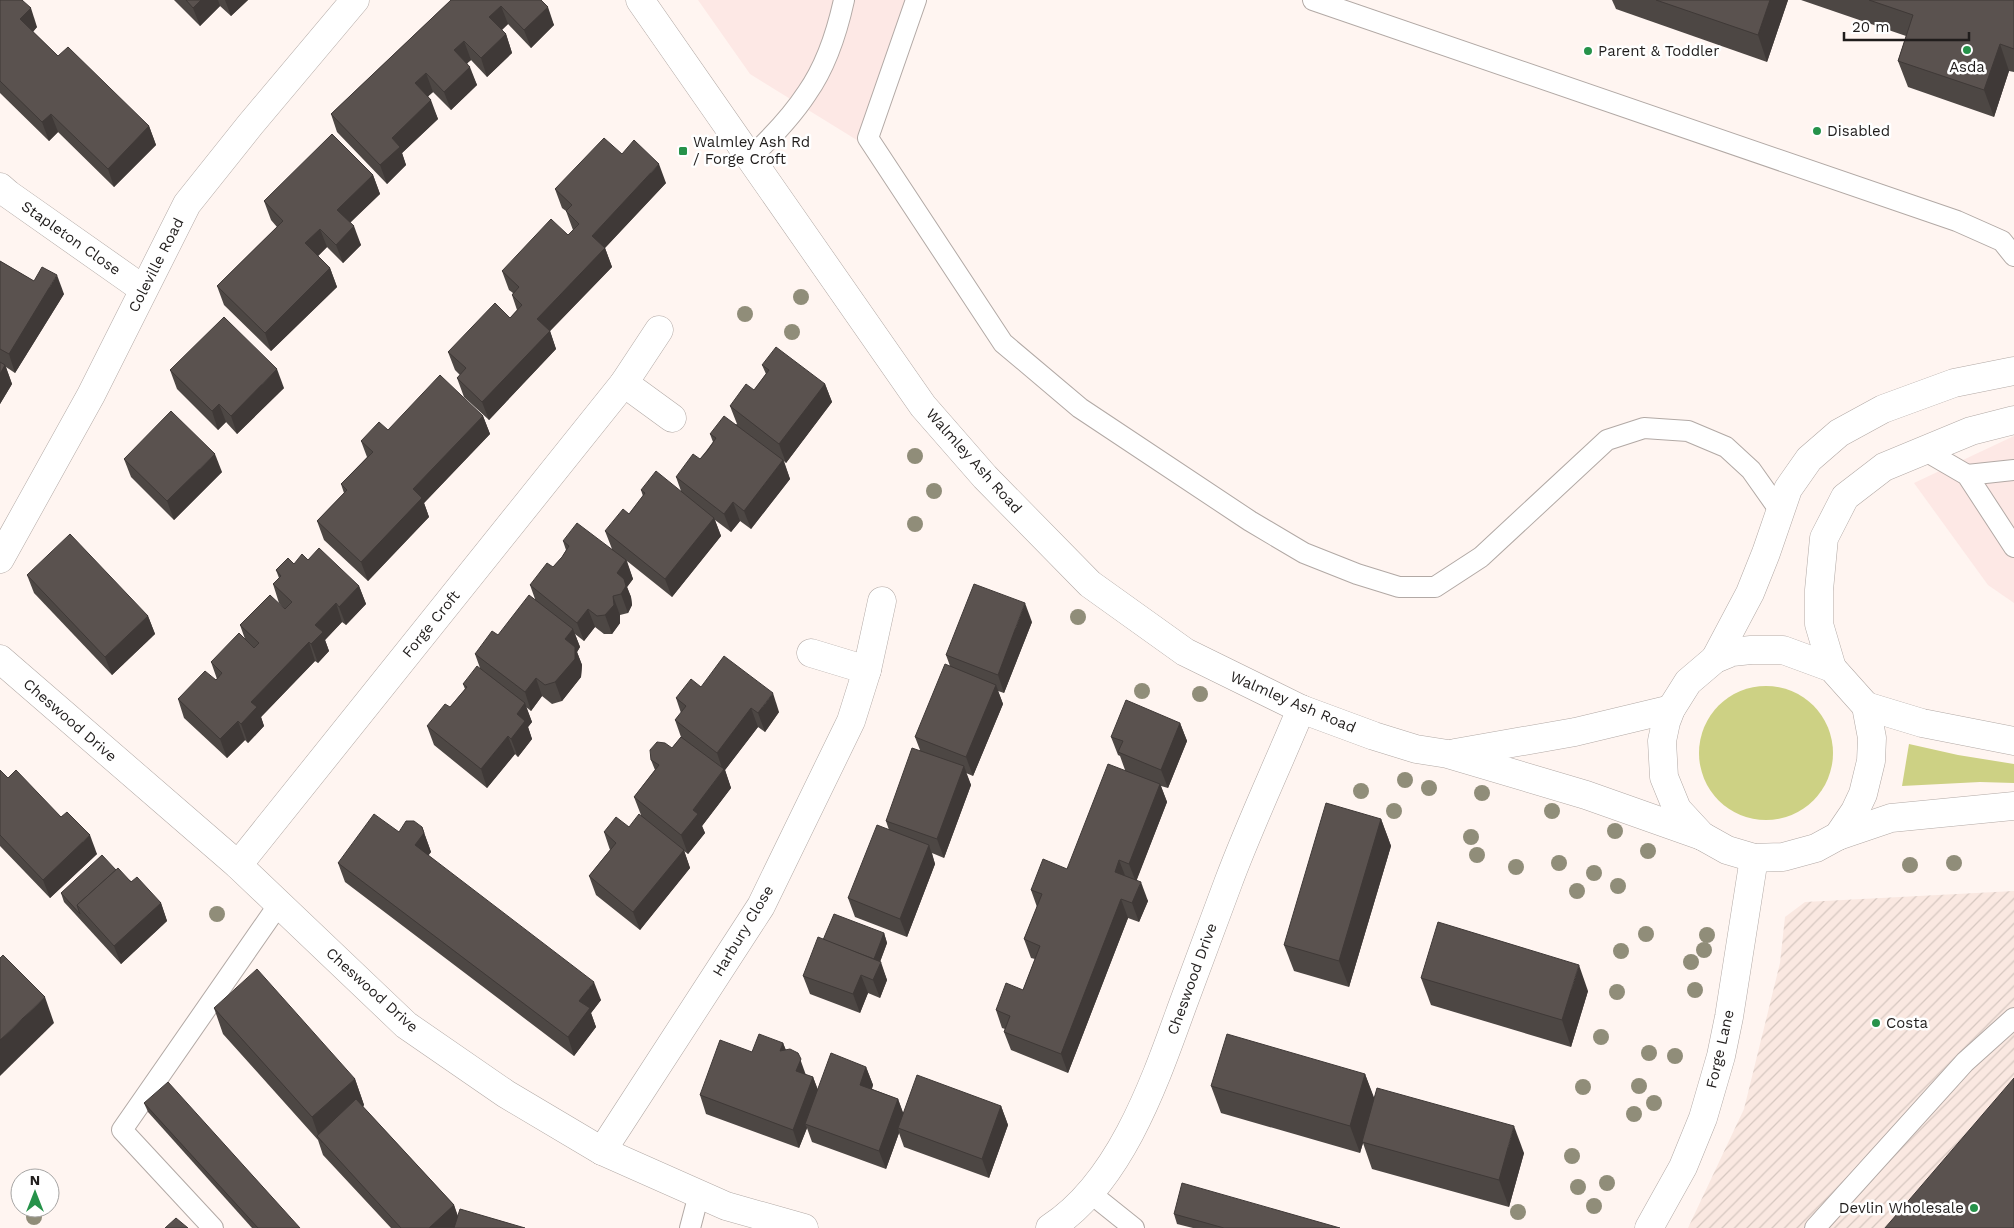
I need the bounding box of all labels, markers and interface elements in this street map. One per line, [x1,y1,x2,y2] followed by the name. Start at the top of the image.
[1844,10,1969,42] scale bar
[1852,18,1890,36] text: 20 m
[1598,42,1719,60] place label: Parent & Toddler
[1961,44,1973,56] marker: Asda
[1582,45,1594,57] marker: Parent & Toddler
[1949,58,1985,76] place label: Asda
[1827,122,1890,140] place label: Disabled
[1811,125,1823,137] marker: Disabled
[693,133,810,168] place label: Walmley Ash Rd / Forge Croft
[677,145,689,157] marker: Walmley Ash Rd / Forge Croft
[18,197,124,279] street label: Stapleton Close
[124,215,188,315] street label: Coleville Road
[922,405,1026,517] street label: Walmley Ash Road
[398,586,464,661] street label: Forge Croft
[1227,667,1359,737] street label: Walmley Ash Road
[20,675,120,765] street label: Cheswood Drive
[709,882,777,980] street label: Harbury Close
[1163,921,1221,1037] street label: Cheswood Drive
[322,944,422,1036] street label: Cheswood Drive
[1702,1008,1738,1090] street label: Forge Lane
[1886,1014,1928,1032] place label: Costa
[1870,1017,1882,1029] marker: Costa
[10,1168,60,1218] north arrow
[30,1172,40,1188] text: N
[1839,1199,1964,1217] place label: Devlin Wholesale
[1968,1202,1980,1214] marker: Devlin Wholesale

